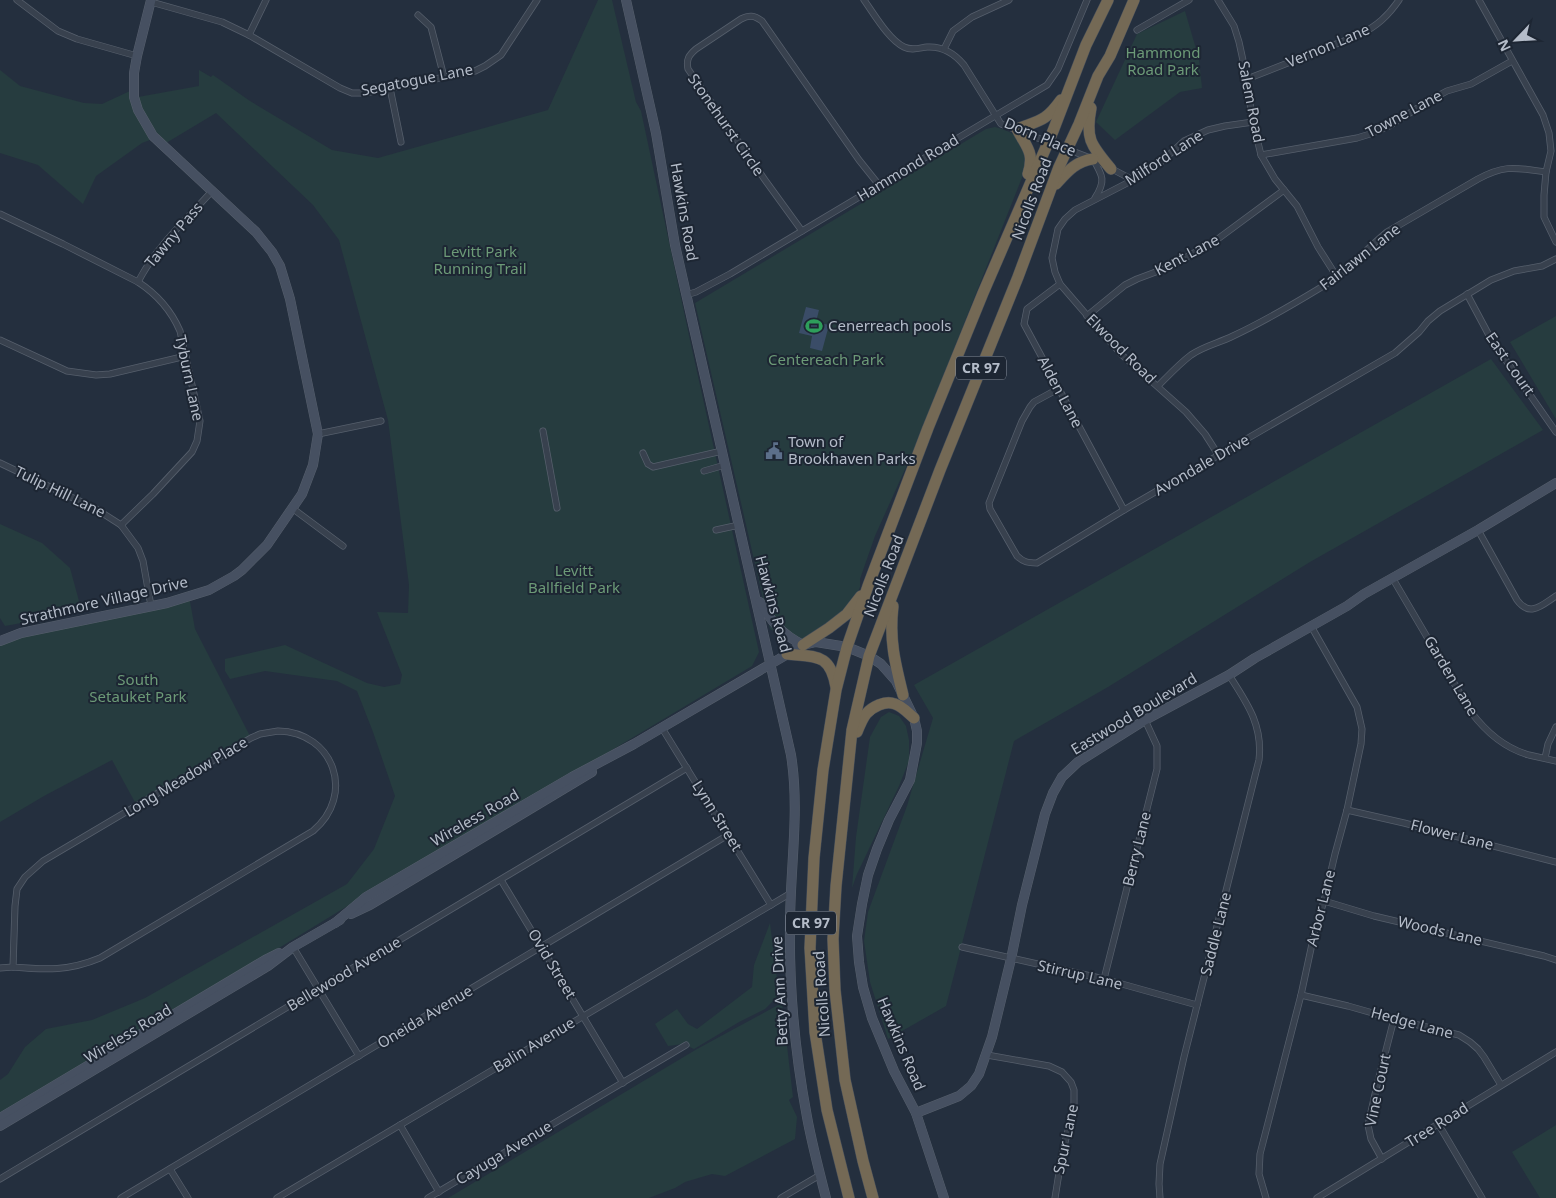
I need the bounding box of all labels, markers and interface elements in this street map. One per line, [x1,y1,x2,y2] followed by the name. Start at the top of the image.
[1491,15,1541,65] north arrow
[1283,19,1372,72] street label: Vernon Lane
[1493,37,1515,55] text: N
[1125,42,1201,79] park label: Hammond Road Park
[359,58,475,100] street label: Segatogue Lane
[1234,59,1270,144] street label: Salem Road
[684,69,770,180] street label: Stonehurst Circle
[1362,85,1445,142] street label: Towne Lane
[1001,112,1079,160] street label: Dorn Place
[1121,125,1206,190] street label: Milford Lane
[853,129,962,205] street label: Hammond Road
[1006,155,1056,243] street label: Nicolls Road
[666,161,703,263] street label: Hawkins Road
[140,197,207,271] street label: Tawny Pass
[1315,218,1404,294] street label: Fairlawn Lane
[1151,229,1222,279] street label: Kent Lane
[433,241,527,278] park label: Levitt Park Running Trail
[1082,309,1161,388] street label: Elwood Road
[828,315,951,335] place label: Cenerreach pools
[804,316,824,336] sports icon: Cenerreach pools
[1482,328,1540,399] street label: East Court
[171,333,209,423] street label: Tyburn Lane
[768,349,884,369] park label: Centereach Park
[1034,352,1088,431] street label: Alden Lane
[956,356,1006,379] road number: CR 97
[1150,429,1253,499] street label: Avondale Drive
[788,431,916,468] place label: Town of Brookhaven Parks
[764,441,784,461] public building icon: Town of Brookhaven Parks
[12,461,109,522] street label: Tulip Hill Lane
[858,532,908,620] street label: Nicolls Road
[751,553,797,654] street label: Hawkins Road
[528,560,620,597] park label: Levitt Ballfield Park
[18,571,190,629] street label: Strathmore Village Drive
[1420,632,1484,719] street label: Garden Lane
[1067,668,1200,759] street label: Eastwood Boulevard
[89,669,187,706] park label: South Setauket Park
[120,731,251,821] street label: Long Meadow Place
[688,776,748,855] street label: Lynn Street
[427,784,522,851] street label: Wireless Road
[1117,809,1155,888] street label: Berry Lane
[1409,814,1496,854] street label: Flower Lane
[1301,867,1339,948] street label: Arbor Lane
[1195,890,1235,978] street label: Saddle Lane
[786,911,836,934] road number: CR 97
[1396,911,1484,949] street label: Woods Lane
[524,925,582,1003] street label: Ovid Street
[283,931,404,1015] street label: Bellewood Avenue
[766,936,792,1046] street label: Betty Ann Drive
[808,950,834,1038] street label: Nicolls Road
[1036,955,1125,993] street label: Stirrup Lane
[373,980,476,1052] street label: Oneida Avenue
[873,994,931,1093] street label: Hawkins Road
[80,999,175,1067] street label: Wireless Road
[1369,1001,1456,1043] street label: Hedge Lane
[489,1012,578,1076] street label: Balin Avenue
[1360,1051,1395,1128] street label: Vine Court
[1401,1097,1472,1151] street label: Tree Road
[1048,1102,1082,1176] street label: Spur Lane
[452,1115,555,1189] street label: Cayuga Avenue

